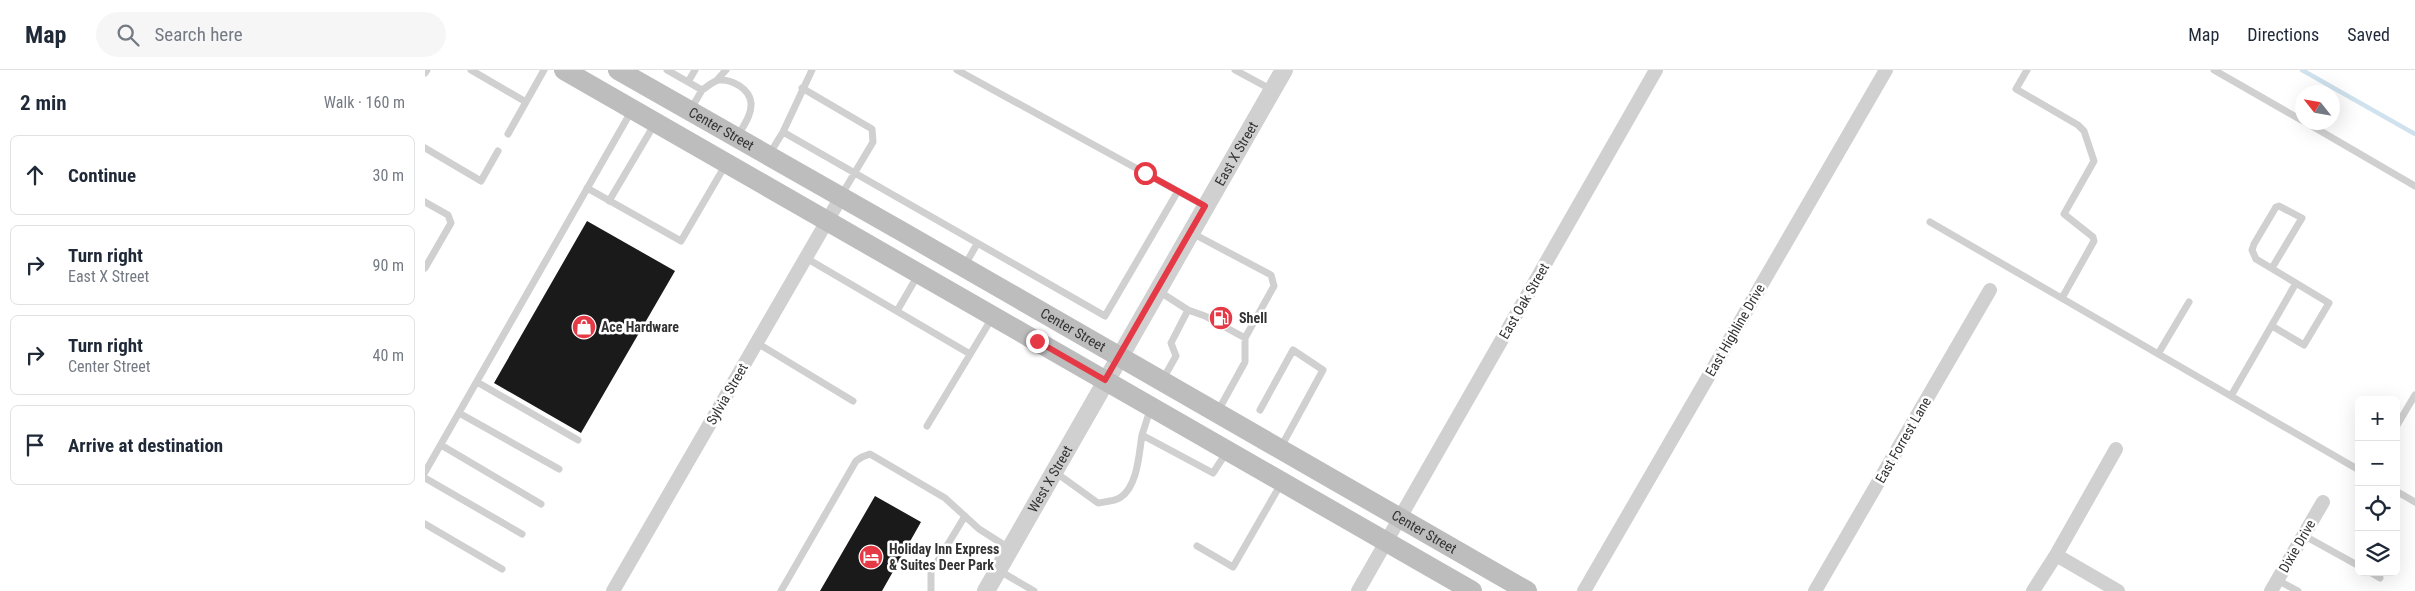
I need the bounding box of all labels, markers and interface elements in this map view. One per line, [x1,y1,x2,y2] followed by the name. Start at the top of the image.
[96,12,446,57] search box
[25,21,66,49] text: Map
[114,21,142,49] icon: search
[154,23,243,46] text: Search here
[2188,24,2219,45] text: Map
[2247,24,2319,45] text: Directions
[2347,24,2390,45] text: Saved
[2295,85,2340,130] north arrow
[20,91,67,115] text: 2 min
[324,93,405,112] text: Walk · 160 m
[686,104,757,154] street label: Center Street
[1212,119,1261,188] street label: East X Street
[21,161,49,189] icon: ahead
[1134,162,1157,185] route start
[68,164,136,187] text: Continue
[372,166,404,185] text: 30 m
[68,244,143,267] text: Turn right
[21,251,49,279] icon: right
[372,256,404,275] text: 90 m
[1496,260,1552,342] street label: East Oak Street
[68,267,149,286] text: East X Street
[1702,281,1768,379] street label: East Highline Drive
[1038,305,1109,355] street label: Center Street
[1208,305,1234,331] fuel station icon: Shell
[1239,310,1267,326] place label: Shell
[571,314,597,340] shop icon: Ace Hardware
[601,319,679,335] place label: Ace Hardware
[1026,330,1049,353] route end
[68,334,143,357] text: Turn right
[21,341,49,369] icon: right
[372,346,404,365] text: 40 m
[68,357,151,376] text: Center Street
[703,360,751,428] street label: Sylvia Street
[1872,394,1934,486] street label: East Forrest Lane
[2355,396,2400,576] map controls
[2355,396,2400,441] button: +
[21,431,49,459] icon: arrive
[68,434,223,457] text: Arrive at destination
[2355,441,2400,486] button: −
[1025,443,1076,515] street label: West X Street
[2355,486,2400,531] button: locate
[1389,507,1460,557] street label: Center Street
[2276,516,2319,575] street label: Dixie Drive
[2355,531,2400,576] button: layers
[889,541,999,573] place label: Holiday Inn Express & Suites Deer Park
[858,544,884,570] hotel icon: Holiday Inn Express & Suites Deer Park

